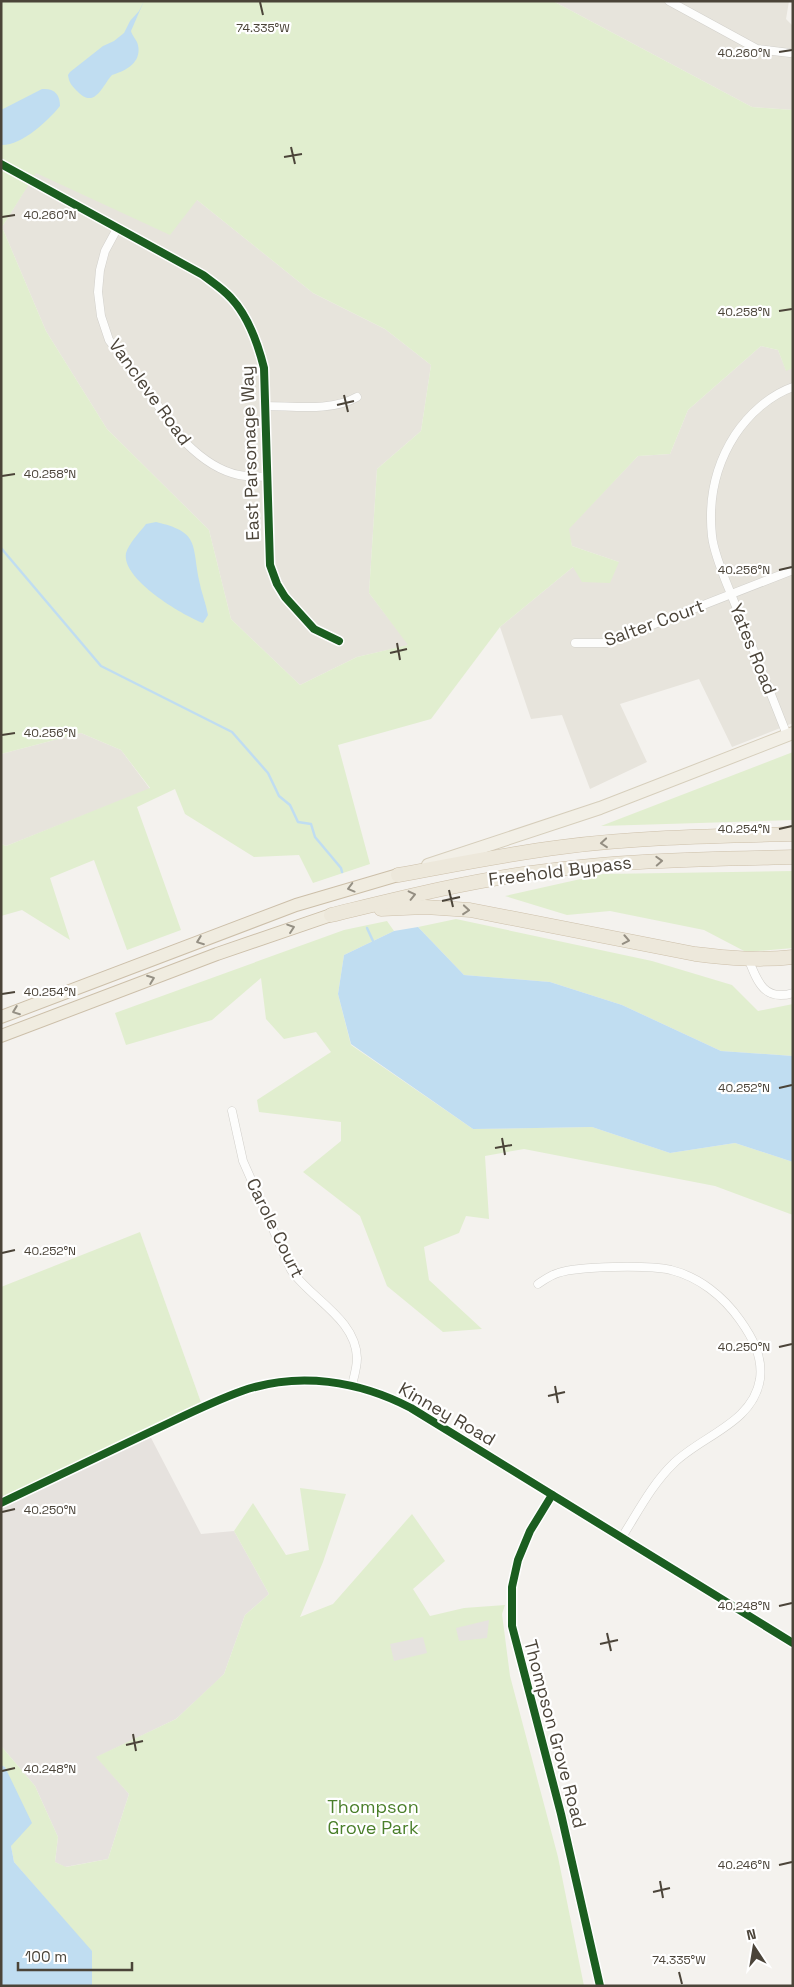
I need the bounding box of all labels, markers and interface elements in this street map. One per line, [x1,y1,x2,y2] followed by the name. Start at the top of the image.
[236,20,290,36] text: 74.335°W
[718,45,770,61] text: 40.260°N
[24,207,76,223] text: 40.260°N
[718,304,770,320] text: 40.258°N
[104,334,197,449] street label: Vancleve Road
[235,365,264,541] street label: East Parsonage Way
[24,466,76,482] text: 40.258°N
[718,562,770,578] text: 40.256°N
[601,594,707,651] street label: Salter Court
[725,600,782,698] street label: Yates Road
[24,725,76,741] text: 40.256°N
[718,821,770,837] text: 40.254°N
[600,837,608,848] one-way arrow
[487,850,633,891] street label: Freehold Bypass
[655,855,663,866] one-way arrow
[347,882,356,892] one-way arrow
[407,890,416,901] one-way arrow
[463,904,471,915] one-way arrow
[287,924,295,934] one-way arrow
[196,934,205,945] one-way arrow
[622,934,630,944] one-way arrow
[146,975,155,986] one-way arrow
[24,984,76,1000] text: 40.254°N
[12,1005,21,1015] one-way arrow
[718,1080,770,1096] text: 40.252°N
[241,1174,309,1281] street label: Carole Court
[24,1243,76,1259] text: 40.252°N
[718,1339,770,1355] text: 40.250°N
[395,1377,500,1451] street label: Kinney Road
[24,1502,76,1518] text: 40.250°N
[718,1598,770,1614] text: 40.248°N
[519,1637,592,1831] street label: Thompson Grove Road
[24,1761,76,1777] text: 40.248°N
[327,1795,419,1839] park label: Thompson Grove Park
[718,1857,770,1873] text: 40.246°N
[729,1922,779,1972] north arrow
[745,1925,758,1944] text: N
[18,1940,131,1972] scale bar
[25,1947,67,1966] text: 100 m
[652,1952,706,1968] text: 74.335°W

